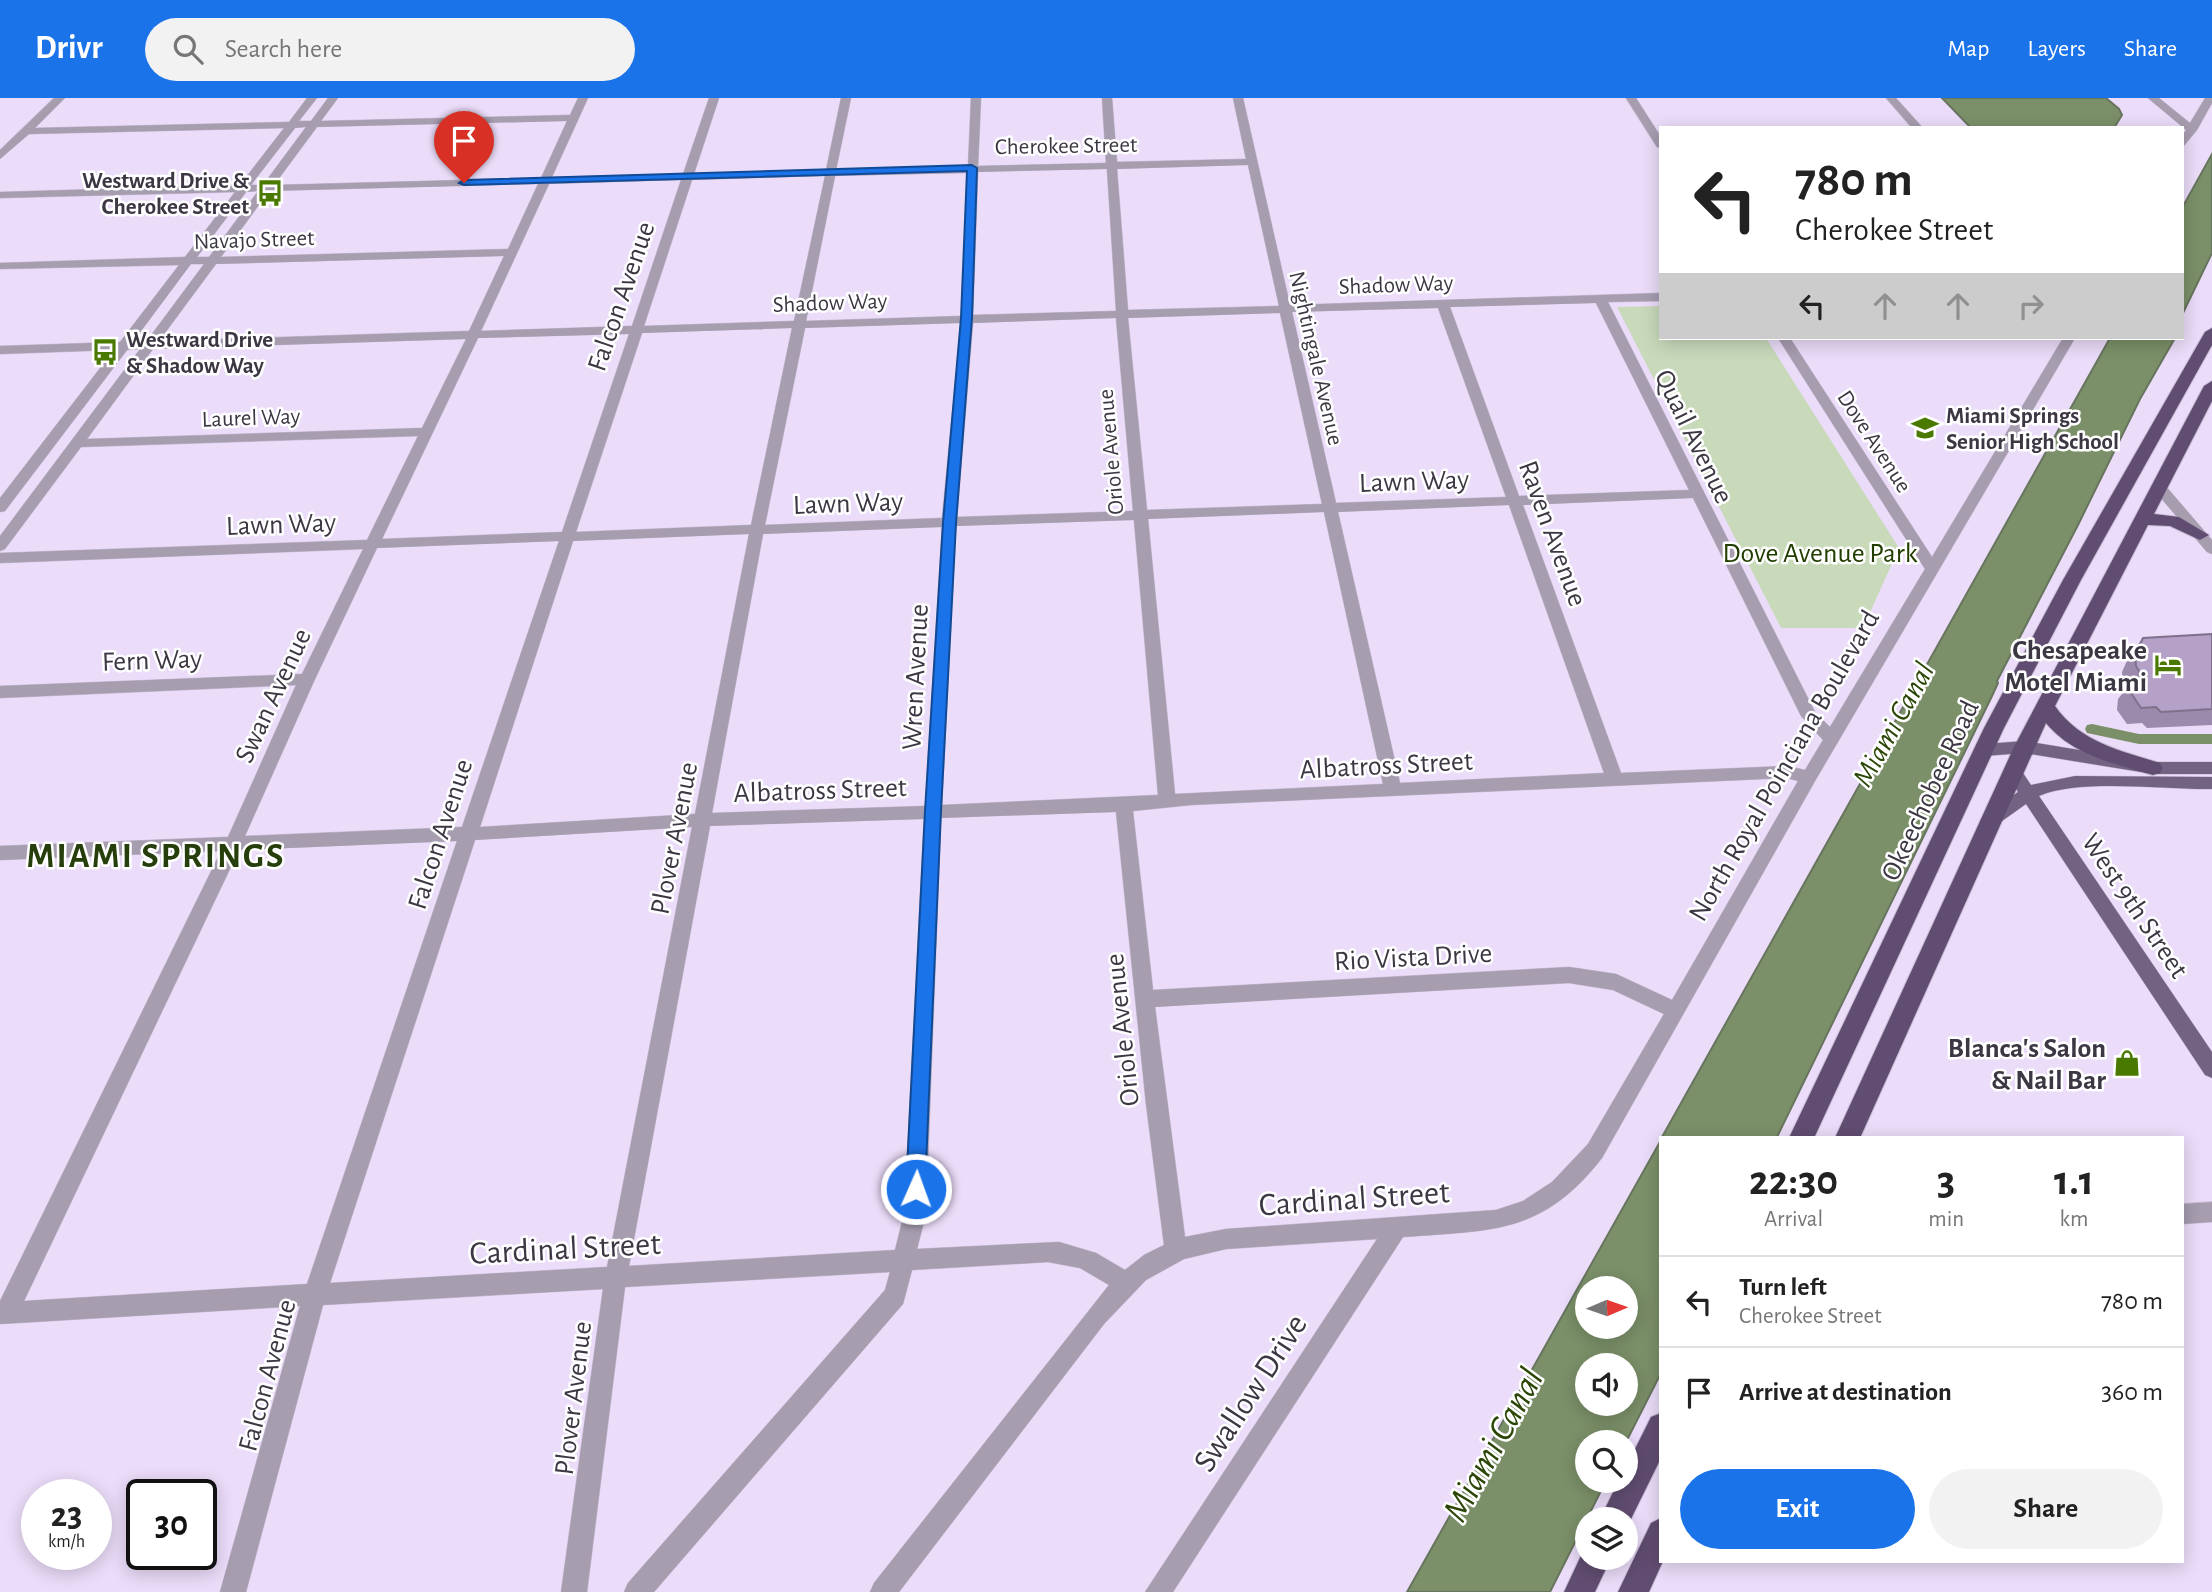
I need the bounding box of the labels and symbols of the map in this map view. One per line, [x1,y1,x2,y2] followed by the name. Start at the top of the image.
[434,111,494,183] pin
[995,134,1138,159] street label: Cherokee Street
[82,170,250,219] place label: Westward Drive & Cherokee Street
[255,178,285,208] bus stop icon: Westward Drive & Cherokee Street
[583,218,661,375] street label: Falcon Avenue
[193,227,316,254] street label: Navajo Street
[1284,269,1347,448] street label: Nightingale Avenue
[1338,272,1454,299] street label: Shadow Way
[772,290,888,317] street label: Shadow Way
[126,329,273,378] place label: Westward Drive & Shadow Way
[90,337,120,367] bus stop icon: Westward Drive & Shadow Way
[1649,366,1738,508] street label: Quail Avenue
[1832,387,1915,497] street label: Dove Avenue
[1095,388,1128,516] street label: Oriole Avenue
[201,405,301,432] street label: Laurel Way
[1946,405,2119,454] place label: Miami Springs Senior High School
[1910,413,1940,443] school or university icon: Miami Springs Senior High School
[1513,457,1591,610] street label: Raven Avenue
[1359,466,1470,498] street label: Lawn Way
[793,488,904,520] street label: Lawn Way
[226,509,337,541] street label: Lawn Way
[1723,540,1918,568] park label: Dove Avenue Park
[898,603,934,751] street label: Wren Avenue
[1684,606,1885,926] street label: North Royal Poinciana Boulevard
[231,624,317,767] street label: Swan Avenue
[2005,637,2147,697] place label: Chesapeake Motel Miami
[102,645,203,677] street label: Fern Way
[2153,650,2183,680] hotel icon: Chesapeake Motel Miami
[1848,657,1940,792] water label: Miami Canal
[1877,696,1985,885] street label: Okeechobee Road
[1299,747,1473,785] street label: Albatross Street
[403,756,478,913] street label: Falcon Avenue
[646,760,703,917] street label: Plover Avenue
[733,774,907,808] street label: Albatross Street
[2076,829,2193,984] street label: West 9th Street
[27,839,285,874] district label: MIAMI SPRINGS
[1333,940,1493,976] street label: Rio Vista Drive
[1101,952,1145,1108] street label: Oriole Avenue
[1948,1035,2106,1095] place label: Blanca's Salon & Nail Bar
[2112,1048,2142,1078] shop icon: Blanca's Salon & Nail Bar
[879,1152,953,1226] position arrow
[1258,1176,1451,1223] street label: Cardinal Street
[469,1228,662,1271] street label: Cardinal Street
[1575,1276,1638,1339] north arrow
[234,1296,302,1455] street label: Falcon Avenue
[1188,1309,1314,1478] street label: Swallow Drive
[551,1320,597,1477] street label: Plover Avenue
[1436,1362,1550,1528] water label: Miami Canal
[126,1479,217,1570] speed limit sign: 30

